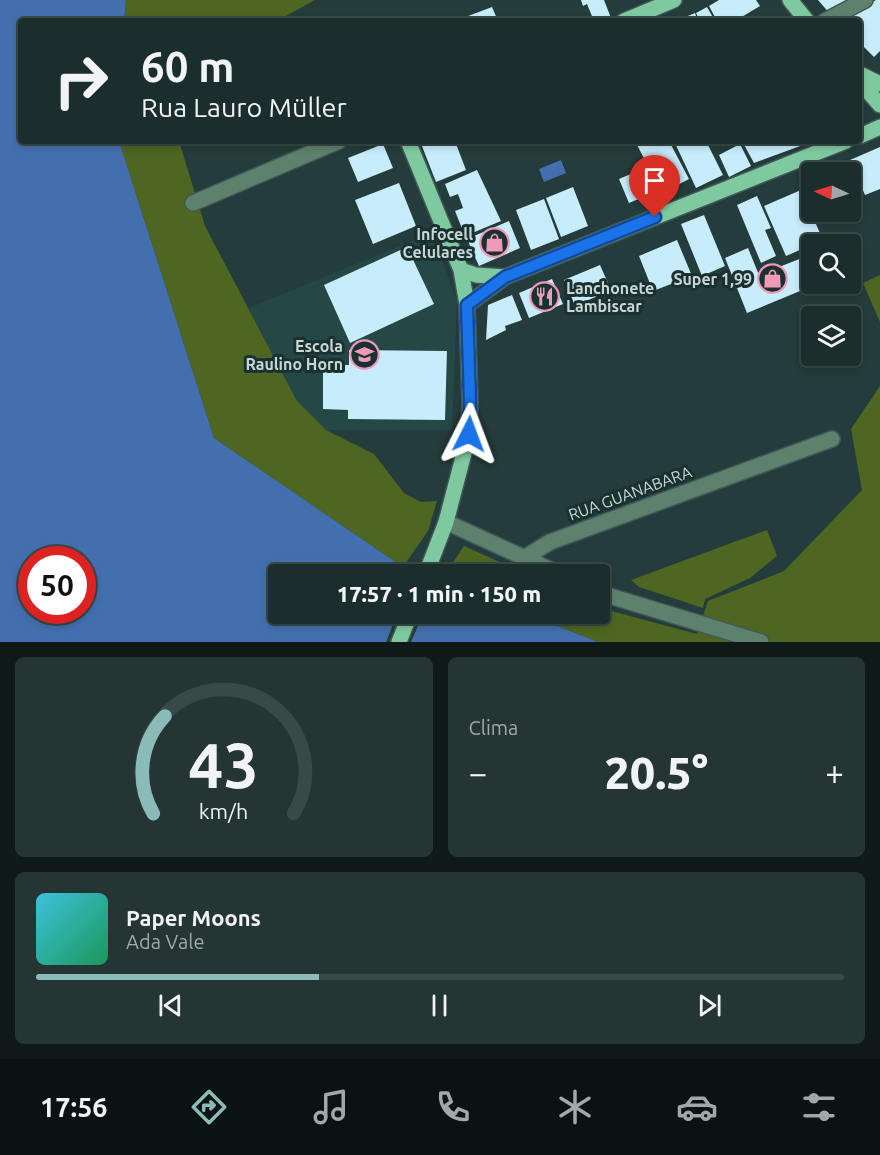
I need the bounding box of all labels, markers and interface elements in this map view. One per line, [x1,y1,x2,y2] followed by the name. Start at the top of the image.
[42,42,120,120] icon: right
[141,43,235,90] text: 60 m
[141,92,347,122] text: Rua Lauro Müller
[629,155,680,217] pin
[801,162,861,222] north arrow
[801,162,861,366] map controls
[638,164,671,197] icon: arrive
[403,225,473,261] place label: Infocell Celulares
[478,227,510,259] shop icon: Infocell Celulares
[801,234,861,294] button: search
[757,263,789,295] shop icon: Super 1,99
[673,270,752,288] place label: Super 1,99
[566,279,654,315] place label: Lanchonete Lambiscar
[529,281,561,313] restaurant icon: Lanchonete Lambiscar
[801,306,861,366] button: layers
[246,337,343,373] place label: Escola Raulino Horn
[348,339,380,371] school or university icon: Escola Raulino Horn
[437,402,501,466] position arrow
[566,462,695,524] street label: RUA GUANABARA
[18,546,96,624] speed limit sign: 50
[337,581,541,606] text: 17:57 · 1 min · 150 m
[469,716,518,739] text: Clima
[189,730,259,800] text: 43
[604,747,708,798] text: 20.5°
[469,754,487,791] text: −
[825,754,844,791] text: +
[199,799,248,823] text: km/h
[126,905,261,930] text: Paper Moons
[126,930,204,953] text: Ada Vale
[154,989,187,1022] icon: previous
[423,989,456,1022] icon: pause
[693,989,726,1022] icon: next
[188,1086,230,1128] icon: directions
[310,1086,352,1128] icon: music
[432,1086,474,1128] icon: phone
[554,1086,596,1128] icon: climate
[676,1086,718,1128] icon: car
[798,1086,840,1128] icon: filters
[40,1092,108,1122] text: 17:56

